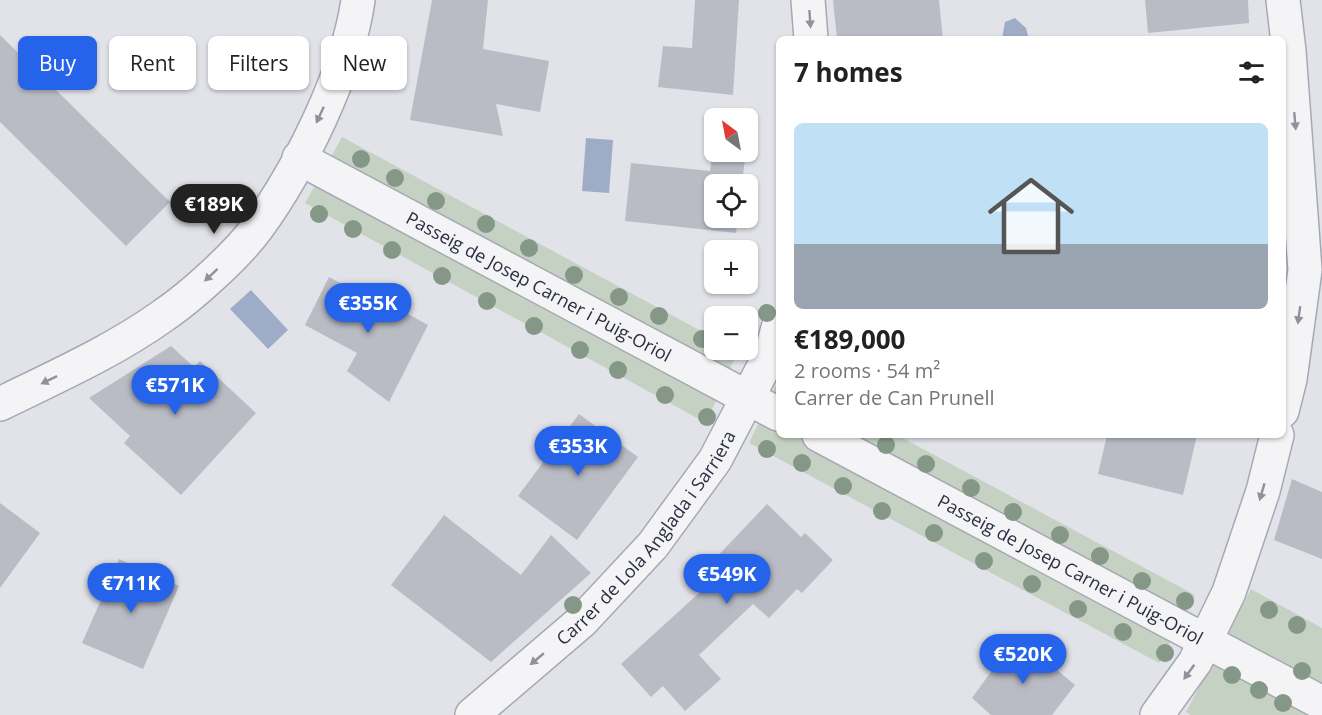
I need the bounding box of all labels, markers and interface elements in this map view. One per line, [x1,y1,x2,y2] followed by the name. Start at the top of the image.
[805,10,814,29] one-way arrow
[18,36,97,90] chip: Buy
[109,36,196,90] chip: Rent
[208,36,309,90] chip: Filters
[321,36,407,90] chip: New
[794,54,903,90] text: 7 homes
[1235,56,1268,89] icon: filters
[316,106,325,123] one-way arrow
[704,108,758,162] north arrow
[704,108,758,360] map controls
[1290,111,1300,130] one-way arrow
[977,162,1085,270] icon: home
[704,174,758,228] button: locate
[172,184,256,235] pin: €189K
[184,190,244,217] text: €189K
[402,206,676,367] street label: Passeig de Josep Carner i Puig-Oriol
[704,240,758,294] button: +
[205,267,219,281] one-way arrow
[326,283,410,334] pin: €355K
[338,289,398,316] text: €355K
[704,306,758,360] button: −
[1295,306,1304,325] one-way arrow
[794,321,905,357] text: €189,000
[794,357,940,384] text: 2 rooms · 54 m²
[133,365,217,416] pin: €571K
[145,371,205,398] text: €571K
[40,376,57,385] one-way arrow
[794,384,995,411] text: Carrer de Can Prunell
[536,426,620,477] pin: €353K
[551,426,740,650] street label: Carrer de Lola Anglada i Sarriera
[548,432,608,459] text: €353K
[1257,483,1266,501] one-way arrow
[934,488,1207,650] street label: Passeig de Josep Carner i Puig-Oriol
[685,554,769,605] pin: €549K
[697,560,757,587] text: €549K
[89,563,173,614] pin: €711K
[101,569,161,596] text: €711K
[981,634,1065,685] pin: €520K
[993,640,1053,667] text: €520K
[530,652,545,665] one-way arrow
[1183,664,1195,679] one-way arrow

